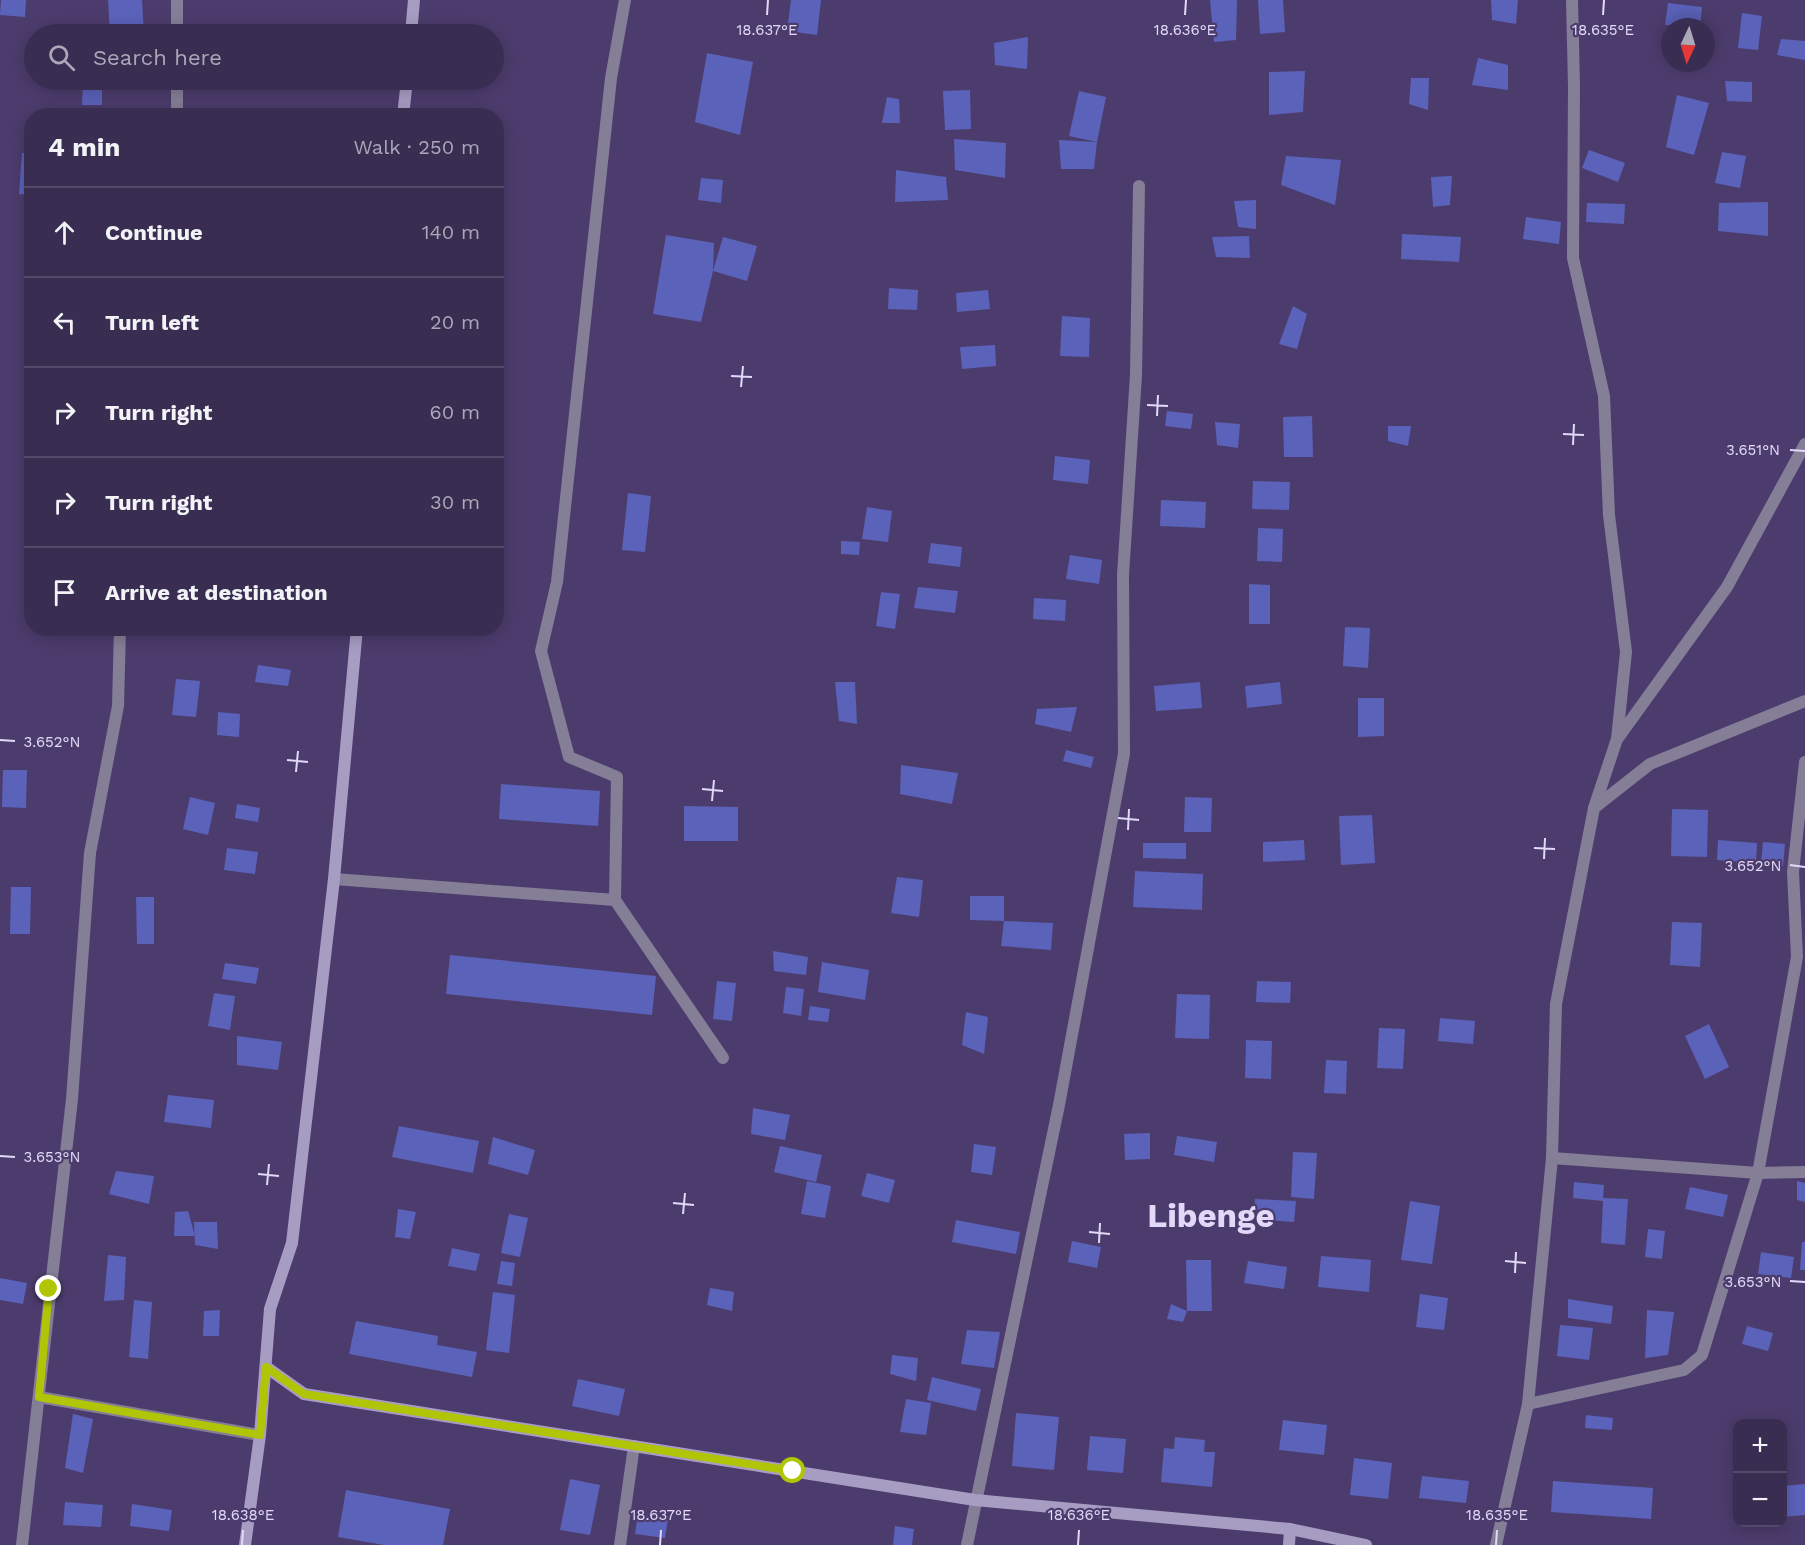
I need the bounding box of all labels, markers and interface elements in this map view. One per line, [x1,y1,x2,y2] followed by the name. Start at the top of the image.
[1661,18,1715,72] north arrow
[736,21,798,39] text: 18.637°E
[1154,21,1216,39] text: 18.636°E
[1572,21,1634,39] text: 18.635°E
[24,24,504,90] search box
[45,41,78,74] icon: search
[93,45,222,70] text: Search here
[48,132,120,162] text: 4 min
[353,135,480,159] text: Walk · 250 m
[48,216,81,249] icon: ahead
[105,220,203,245] text: Continue
[422,220,480,244] text: 140 m
[48,306,81,339] icon: left
[105,310,199,335] text: Turn left
[430,310,480,334] text: 20 m
[48,396,81,429] icon: right
[105,400,212,425] text: Turn right
[430,400,480,424] text: 60 m
[1726,441,1780,459] text: 3.651°N
[48,486,81,519] icon: right
[105,490,212,515] text: Turn right
[430,490,480,514] text: 30 m
[48,576,81,609] icon: arrive
[105,580,328,605] text: Arrive at destination
[23,733,81,751] text: 3.652°N
[1724,857,1782,875] text: 3.652°N
[23,1148,81,1166] text: 3.653°N
[1147,1196,1275,1235] district label: Libenge
[1724,1273,1782,1291] text: 3.653°N
[35,1275,61,1301] route end
[1733,1419,1787,1527] map controls
[1733,1419,1787,1473] button: +
[779,1457,805,1483] route start
[1733,1473,1787,1527] button: −
[212,1506,274,1524] text: 18.638°E
[630,1506,692,1524] text: 18.637°E
[1048,1506,1110,1524] text: 18.636°E
[1466,1506,1528,1524] text: 18.635°E

